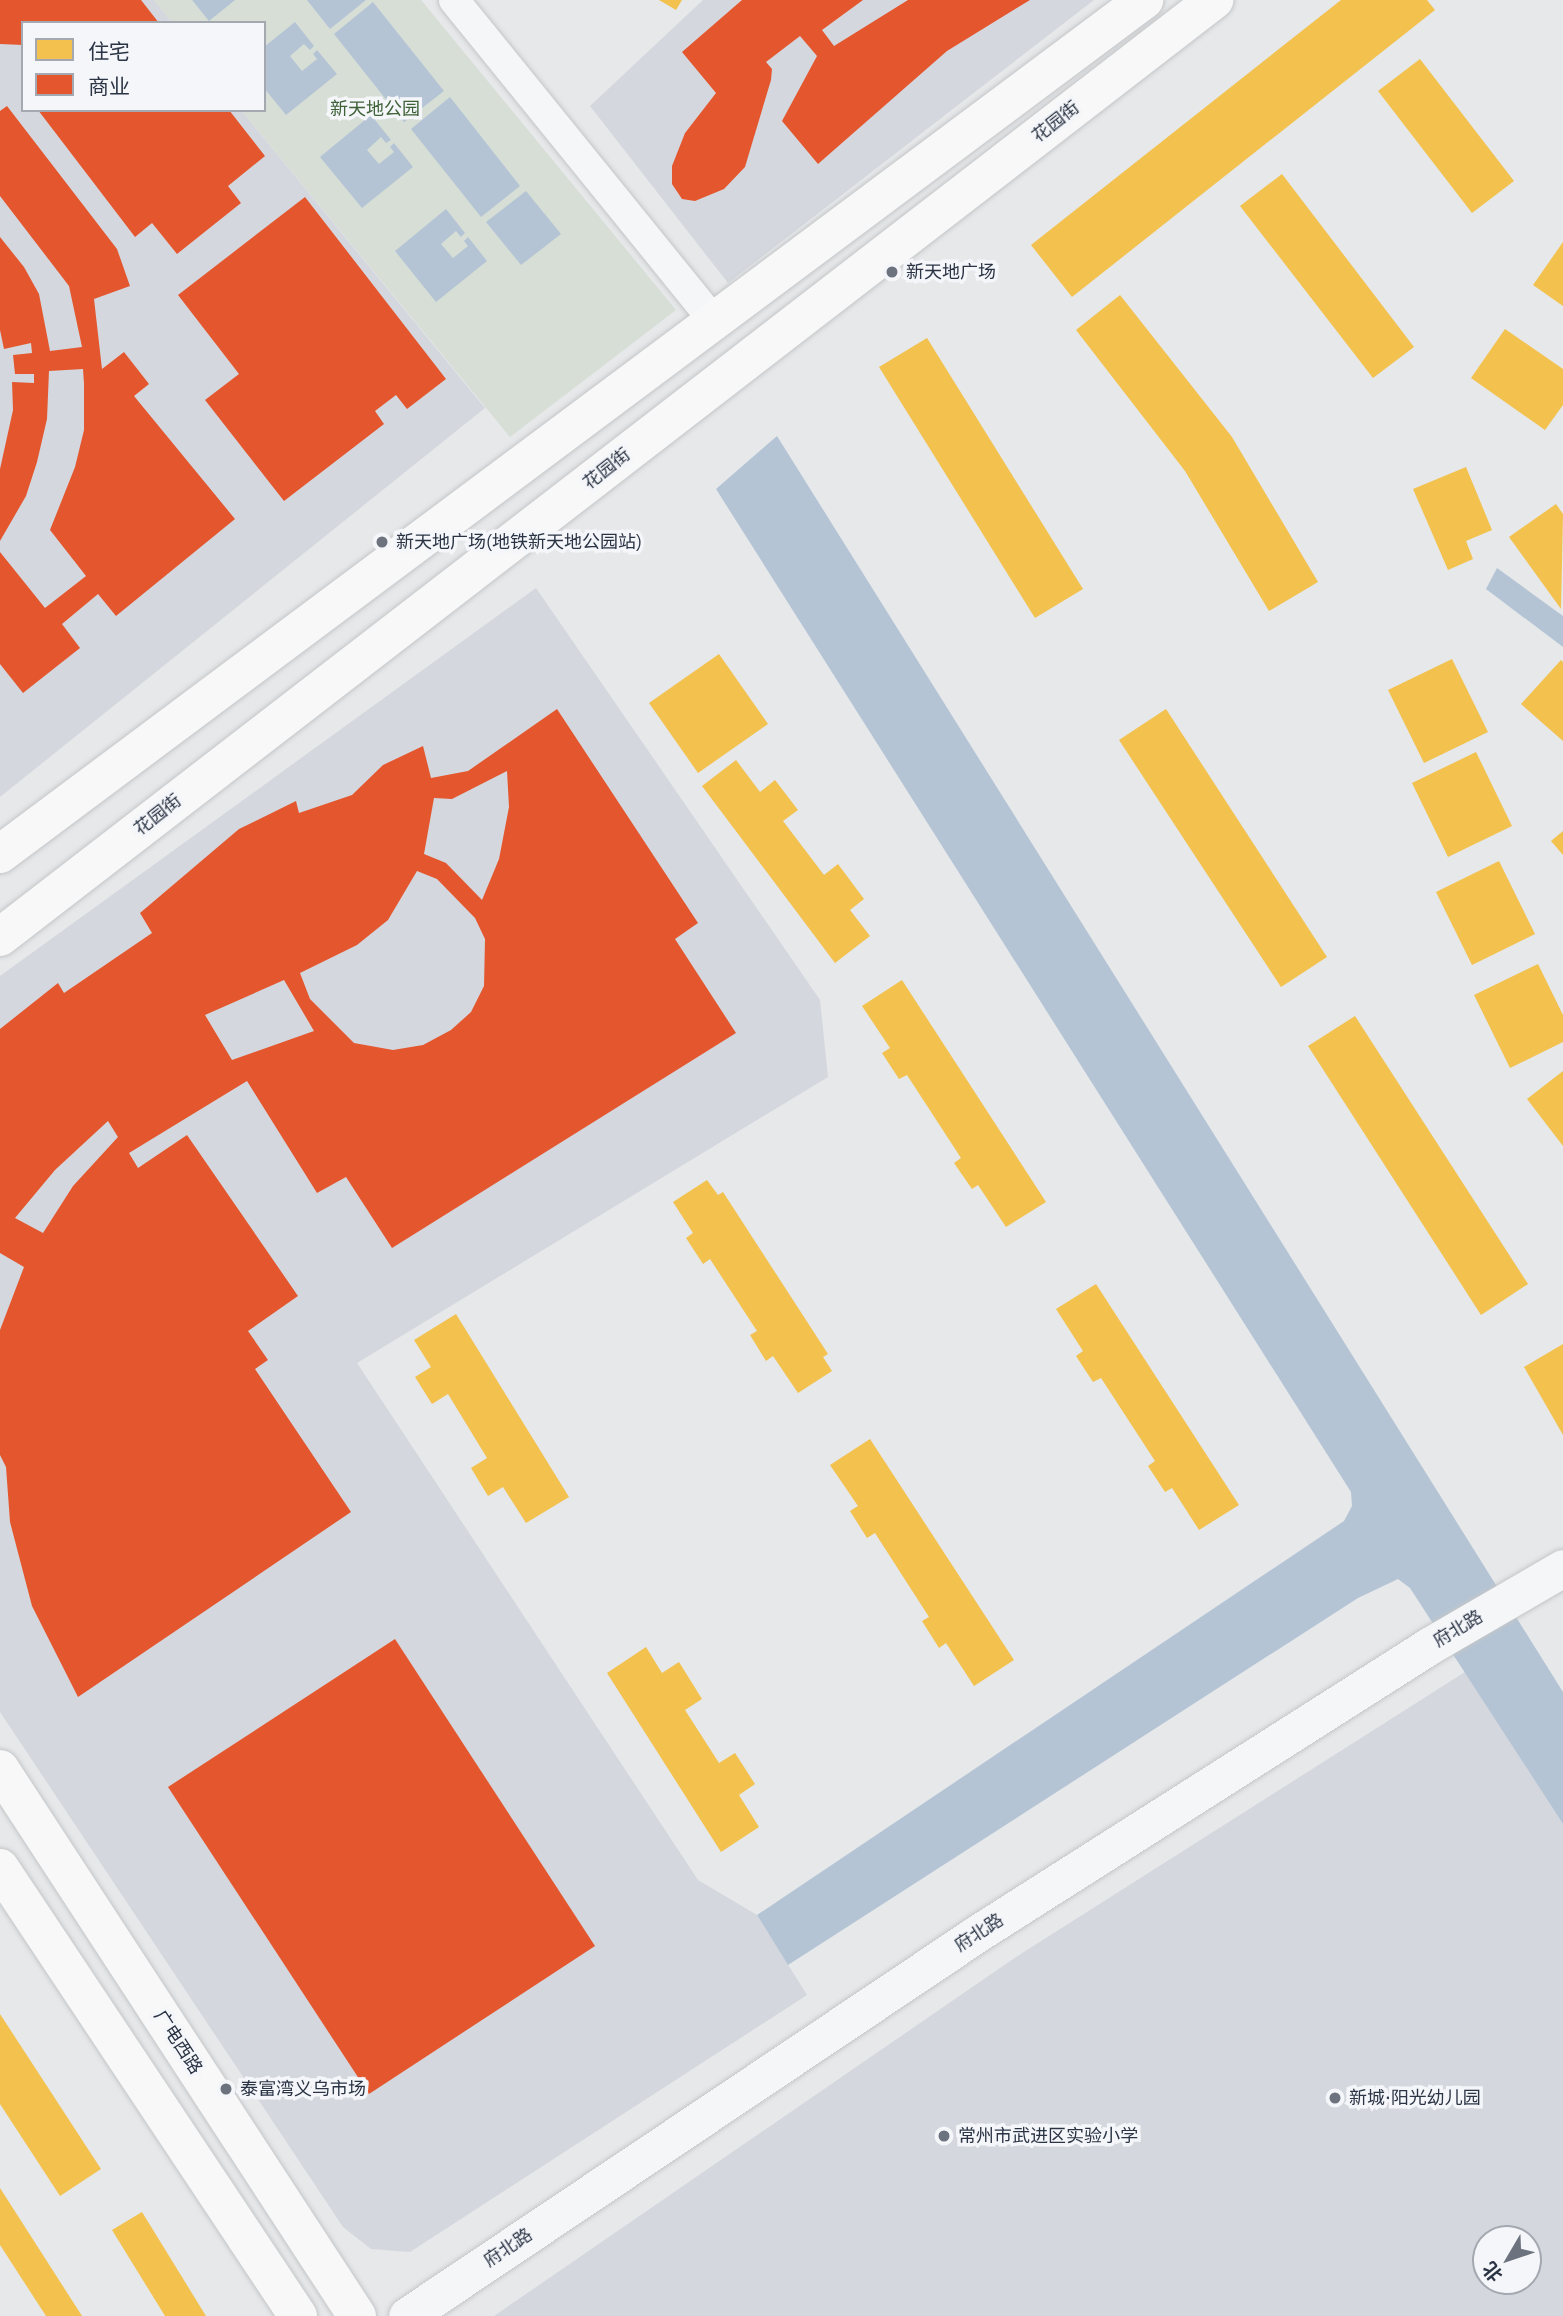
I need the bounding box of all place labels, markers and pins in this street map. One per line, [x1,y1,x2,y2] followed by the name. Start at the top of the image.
[906,261,996,283] place label: 新天地广场
[884,264,900,280] marker: 新天地广场
[396,531,642,553] place label: 新天地广场(地铁新天地公园站)
[374,534,390,550] marker: 新天地广场(地铁新天地公园站)
[240,2078,366,2100] place label: 泰富湾义乌市场
[218,2081,234,2097] marker: 泰富湾义乌市场
[1349,2087,1481,2109] place label: 新城·阳光幼儿园
[1327,2090,1343,2106] marker: 新城·阳光幼儿园
[958,2125,1138,2147] place label: 常州市武进区实验小学
[936,2128,952,2144] marker: 常州市武进区实验小学

